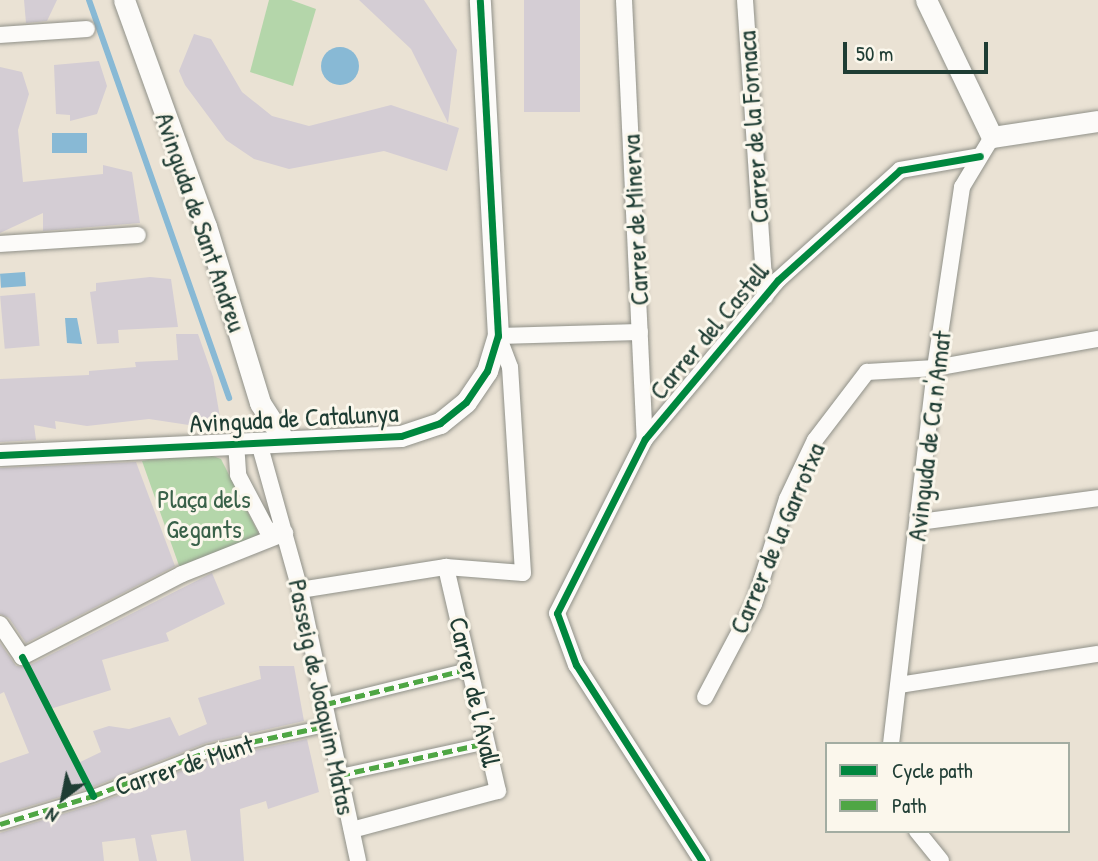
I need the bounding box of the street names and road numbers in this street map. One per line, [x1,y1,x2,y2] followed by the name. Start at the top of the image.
[731,30,775,224] street label: Carrer de la Fornaca
[149,108,253,336] street label: Avinguda de Sant Andreu
[615,134,655,306] street label: Carrer de Minerva
[643,256,775,406] street label: Carrer del Castell
[901,329,957,543] street label: Avinguda de Ca n'Amat
[189,397,399,439] street label: Avinguda de Catalunya
[723,438,831,638] street label: Carrer de la Garrotxa
[282,576,362,818] street label: Passeig de Joaquim Matas
[443,614,507,770] street label: Carrer de l'Avall
[111,728,257,802] street label: Carrer de Munt

